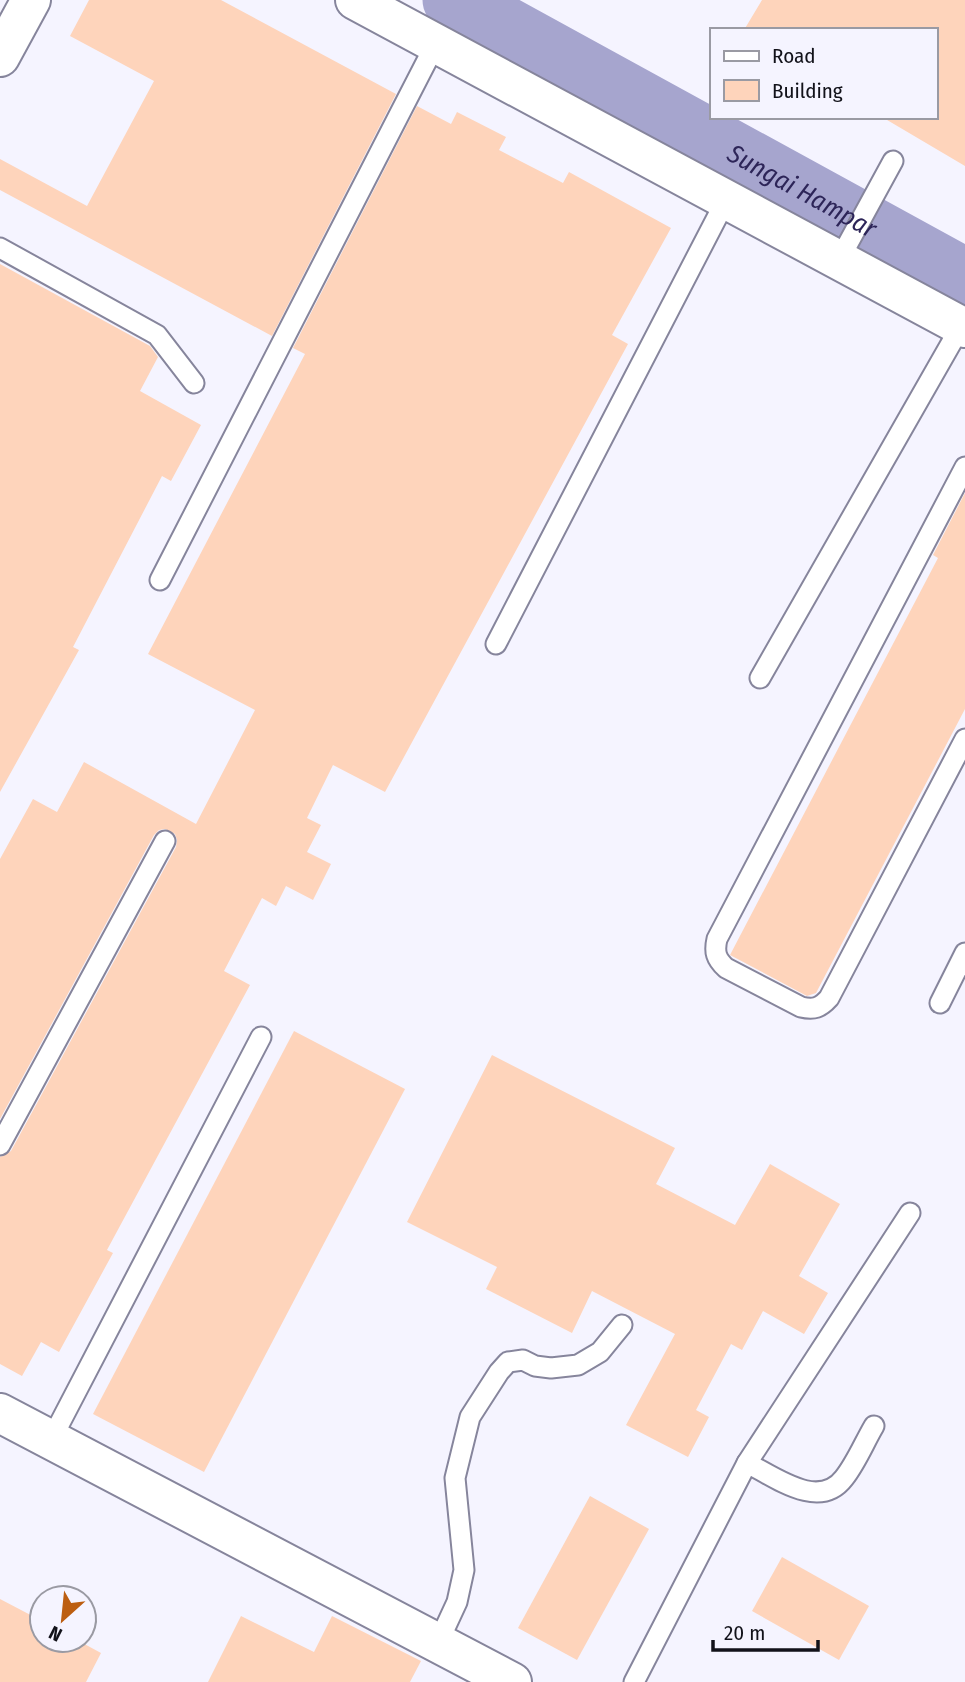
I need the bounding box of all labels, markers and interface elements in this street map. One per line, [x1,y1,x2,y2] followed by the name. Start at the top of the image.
[710,28,937,119] legend
[772,43,816,69] text: Road
[772,78,843,104] text: Building
[722,137,883,244] water label: Sungai Hampar
[28,1584,98,1654] north arrow
[713,1608,818,1652] scale bar
[724,1620,765,1646] text: 20 m
[45,1621,66,1647] text: N

